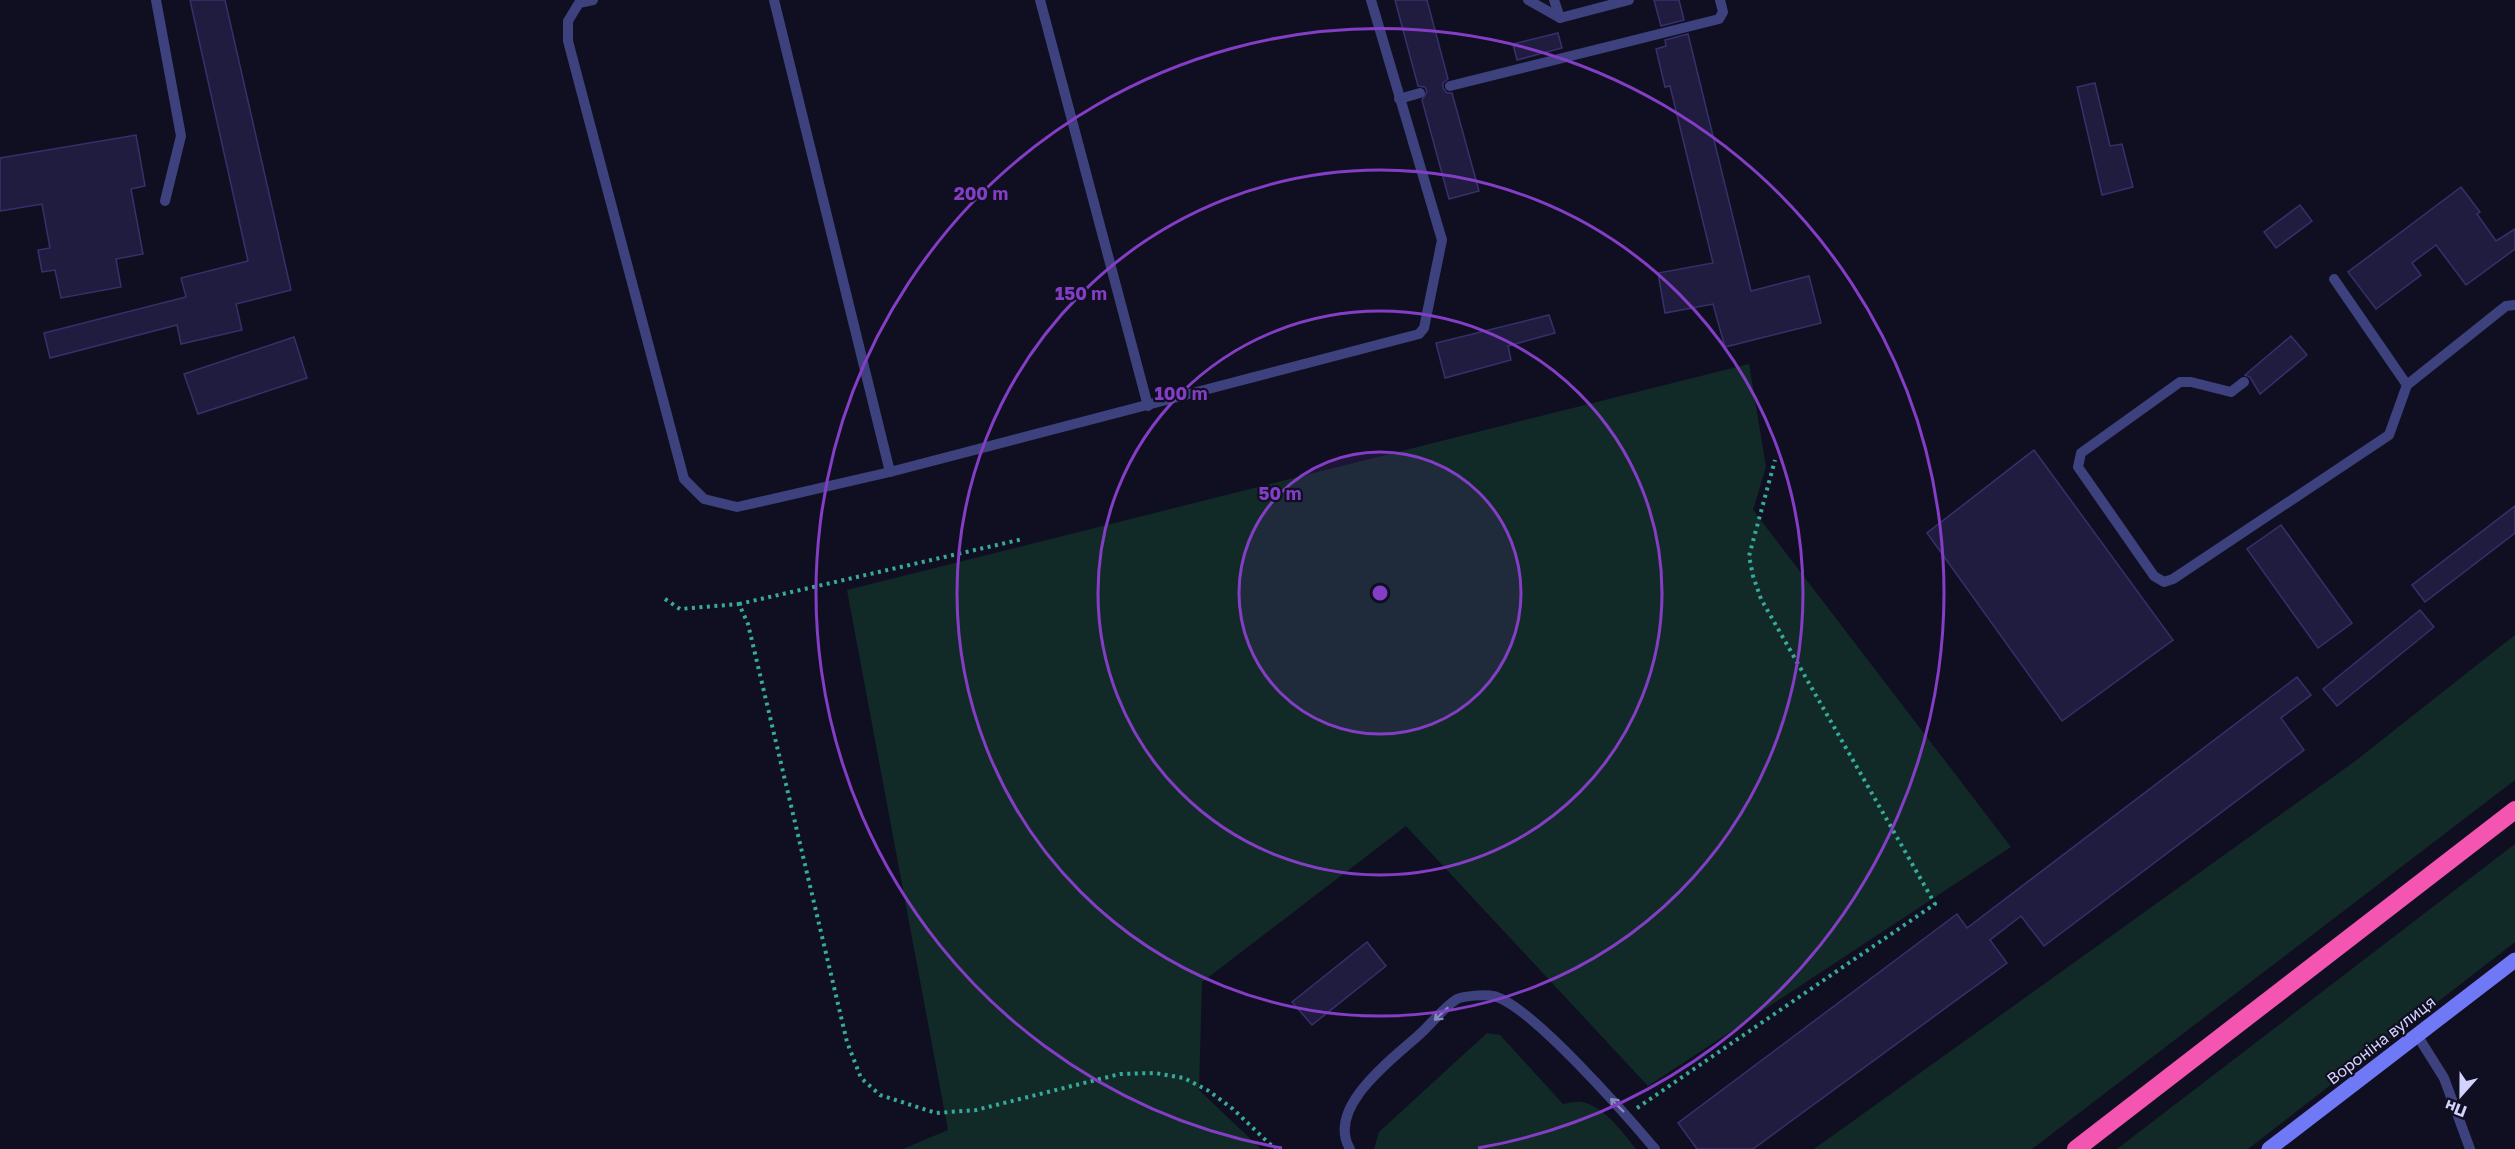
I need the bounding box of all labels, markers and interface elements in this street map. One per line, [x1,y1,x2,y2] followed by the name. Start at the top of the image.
[954,182,1008,204] text: 200 m
[1055,282,1107,304] text: 150 m
[1155,382,1207,404] text: 100 m
[1259,482,1301,504] text: 50 m
[1370,583,1390,603] centre of rings
[2323,991,2439,1089] street label: Вороніна вулиця
[1434,1007,1449,1021] one-way arrow
[2431,1065,2491,1125] north arrow
[2442,1096,2469,1122] text: Пн
[1609,1097,1624,1112] one-way arrow

